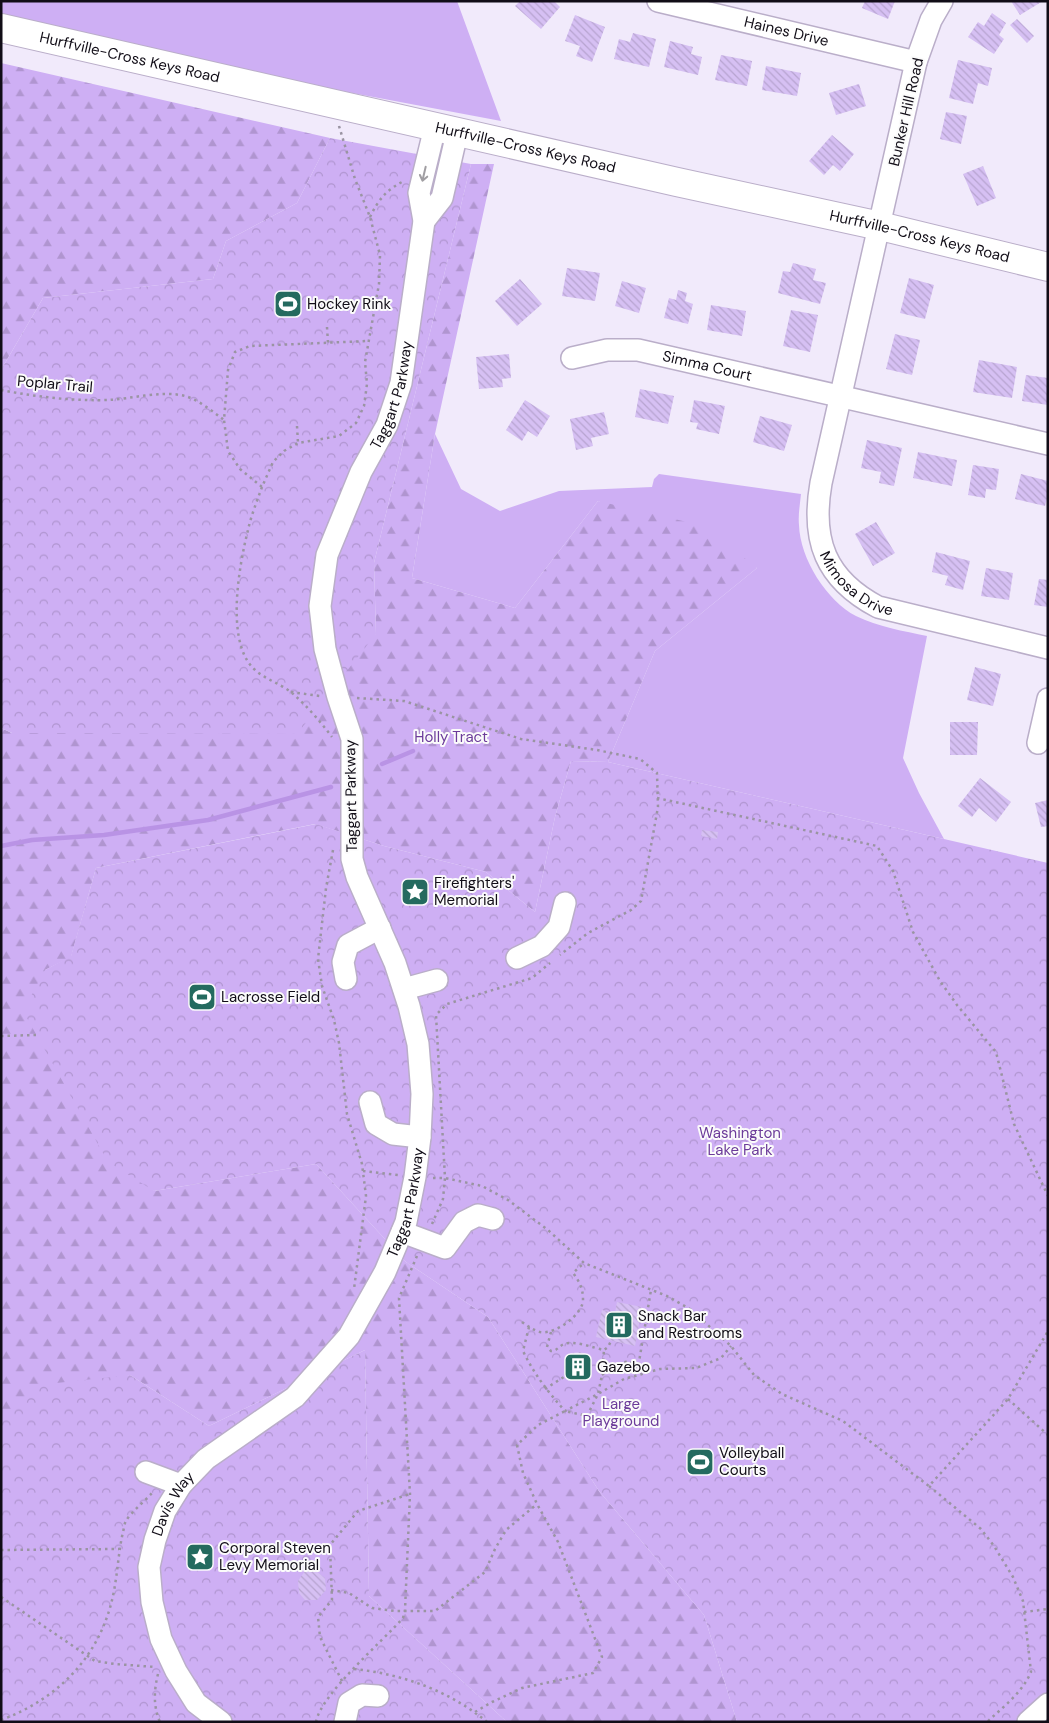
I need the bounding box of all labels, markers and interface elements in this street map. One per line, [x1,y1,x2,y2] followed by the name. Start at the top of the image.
[742,12,831,51] street label: Haines Drive
[38,27,222,88] street label: Hurffville-Cross Keys Road
[884,56,928,168] street label: Bunker Hill Road
[433,117,618,178] street label: Hurffville-Cross Keys Road
[419,166,428,182] one-way arrow
[828,205,1012,267] street label: Hurffville-Cross Keys Road
[273,289,303,319] sports icon: Hockey Rink
[307,294,391,314] place label: Hockey Rink
[366,339,417,453] street label: Taggart Parkway
[661,346,754,386] street label: Simma Court
[16,371,94,397] street label: Poplar Trail
[815,548,895,620] street label: Mimosa Drive
[414,727,488,747] park label: Holly Tract
[340,739,362,853] street label: Taggart Parkway
[434,873,515,910] place label: Firefighters' Memorial
[400,877,430,907] place icon: Firefighters' Memorial
[187,982,217,1012] sports icon: Lacrosse Field
[221,987,320,1007] place label: Lacrosse Field
[699,1123,781,1160] park label: Washington Lake Park
[382,1146,429,1261] street label: Taggart Parkway
[638,1306,742,1343] place label: Snack Bar and Restrooms
[604,1310,634,1340] building icon: Snack Bar and Restrooms
[563,1352,593,1382] building icon: Gazebo
[597,1357,650,1377] place label: Gazebo
[583,1394,660,1431] park label: Large Playground
[719,1443,784,1480] place label: Volleyball Courts
[685,1447,715,1477] sports icon: Volleyball Courts
[147,1467,199,1539] street label: Davis Way
[219,1538,331,1575] place label: Corporal Steven Levy Memorial
[185,1542,215,1572] place icon: Corporal Steven Levy Memorial

